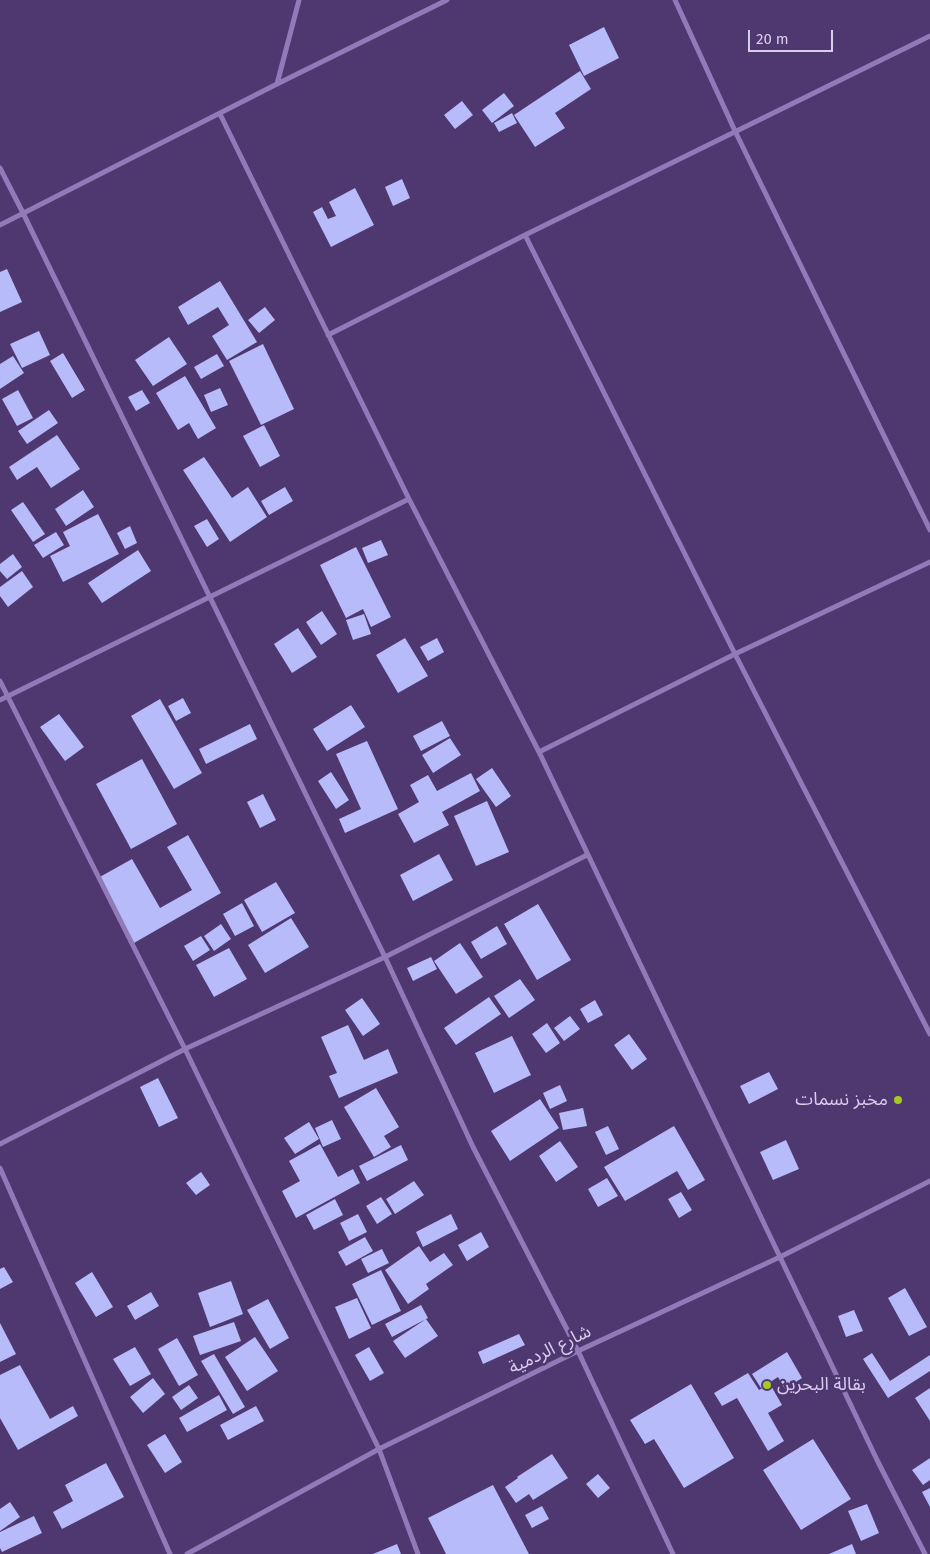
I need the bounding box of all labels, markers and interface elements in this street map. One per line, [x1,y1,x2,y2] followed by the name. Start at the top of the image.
[750,20,835,52] scale bar
[756,30,789,48] text: 20 m
[795,1089,888,1111] place label: مخبز نسمات
[892,1094,904,1106] marker: مخبز نسمات
[505,1321,595,1379] street label: شارع الردمية
[777,1374,866,1396] place label: بقالة البحرين
[761,1379,773,1391] marker: بقالة البحرين

